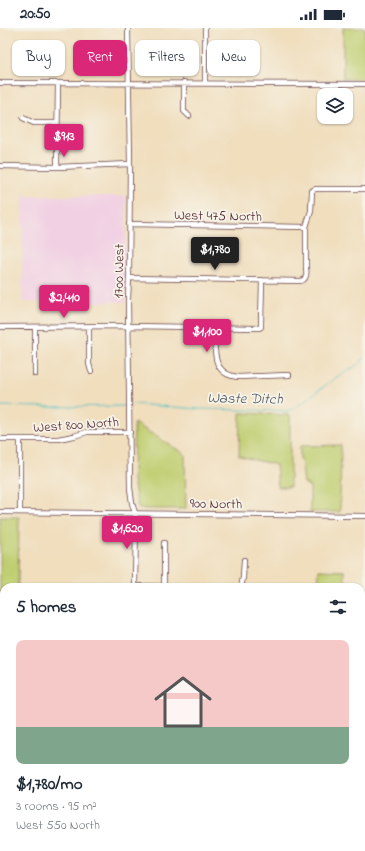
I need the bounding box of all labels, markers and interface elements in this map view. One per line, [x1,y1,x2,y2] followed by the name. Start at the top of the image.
[20,3,50,25] text: 20:50
[12,40,65,76] chip: Buy
[73,40,127,76] chip: Rent
[135,40,199,76] chip: Filters
[207,40,260,76] chip: New
[317,88,353,124] map controls
[317,88,353,124] button: layers
[40,124,88,158] pin: $913
[53,127,75,146] text: $913
[174,205,262,228] street label: West 475 North
[182,237,248,271] pin: $1,780
[200,240,230,259] text: $1,780
[109,243,130,299] street label: 1700 West
[31,285,97,319] pin: $2,410
[48,288,80,307] text: $2,410
[174,319,240,353] pin: $1,100
[192,322,222,341] text: $1,100
[207,387,284,411] water label: Waste Ditch
[33,412,120,439] street label: West 800 North
[190,494,242,515] street label: 900 North
[94,516,160,550] pin: $1,620
[111,519,143,538] text: $1,620
[16,595,76,620] text: 5 homes
[327,596,349,618] icon: filters
[147,666,219,738] icon: home
[16,772,83,797] text: $1,780/mo
[16,797,97,816] text: 3 rooms · 95 m²
[16,816,100,835] text: West 550 North

